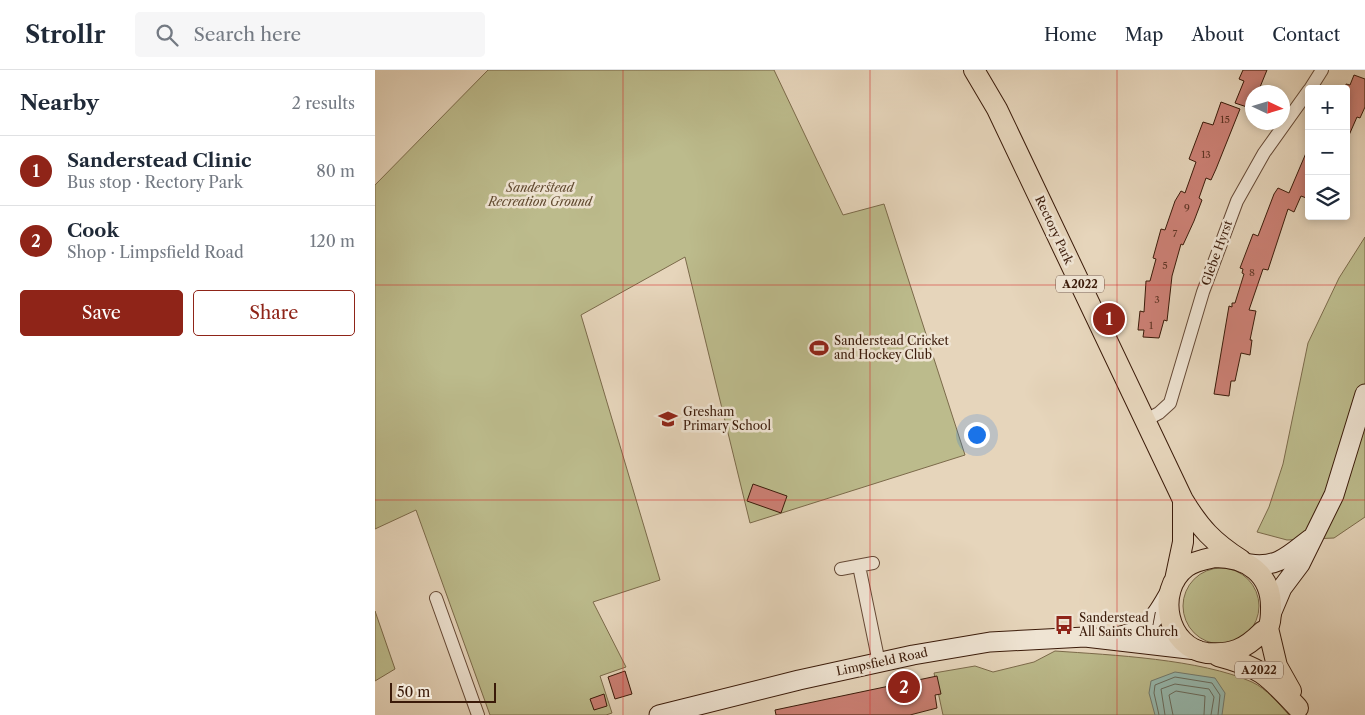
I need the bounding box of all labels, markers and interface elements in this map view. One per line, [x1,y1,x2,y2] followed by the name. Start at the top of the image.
[135,12,485,57] search box
[25,20,105,49] text: Strollr
[153,21,181,49] icon: search
[193,23,301,46] text: Search here
[1044,24,1097,46] text: Home
[1125,24,1163,46] text: Map
[1191,24,1244,46] text: About
[1272,24,1340,46] text: Contact
[1245,85,1290,130] north arrow
[1305,85,1350,220] map controls
[1305,85,1350,130] button: +
[20,90,99,115] text: Nearby
[292,93,355,113] text: 2 results
[1220,113,1230,126] house number: 15
[1305,130,1350,175] button: −
[1201,148,1211,161] house number: 13
[67,149,252,172] text: Sanderstead Clinic
[32,161,40,181] text: 1
[316,161,355,181] text: 80 m
[67,172,243,192] text: Bus stop · Rectory Park
[1305,175,1350,220] button: layers
[487,180,594,209] park label: Sanderstead Recreation Ground
[1032,193,1077,267] street label: Rectory Park
[1184,201,1190,214] house number: 9
[1198,217,1236,287] street label: Glebe Hyrst
[67,219,119,242] text: Cook
[1173,227,1178,240] house number: 7
[31,231,41,251] text: 2
[310,231,355,251] text: 120 m
[67,242,244,262] text: Shop · Limpsfield Road
[1162,259,1168,272] house number: 5
[1249,266,1255,279] house number: 8
[1056,275,1104,292] road number: A2022
[20,290,183,336] button: Save
[193,290,355,336] button: Share
[1154,293,1160,306] house number: 3
[1093,300,1125,338] pin: 1
[1149,319,1154,332] house number: 1
[834,333,949,362] place label: Sanderstead Cricket and Hockey Club
[808,337,830,359] sports icon: Sanderstead Cricket and Hockey Club
[683,404,771,433] place label: Gresham Primary School
[657,408,679,430] school or university icon: Gresham Primary School
[964,422,990,448] your location
[1078,610,1179,639] place label: Sanderstead / All Saints Church
[1053,614,1075,636] bus stop icon: Sanderstead / All Saints Church
[835,644,930,679] street label: Limpsfield Road
[1235,662,1283,678] road number: A2022
[888,668,920,706] pin: 2
[390,680,496,703] scale bar
[397,683,430,701] text: 50 m

